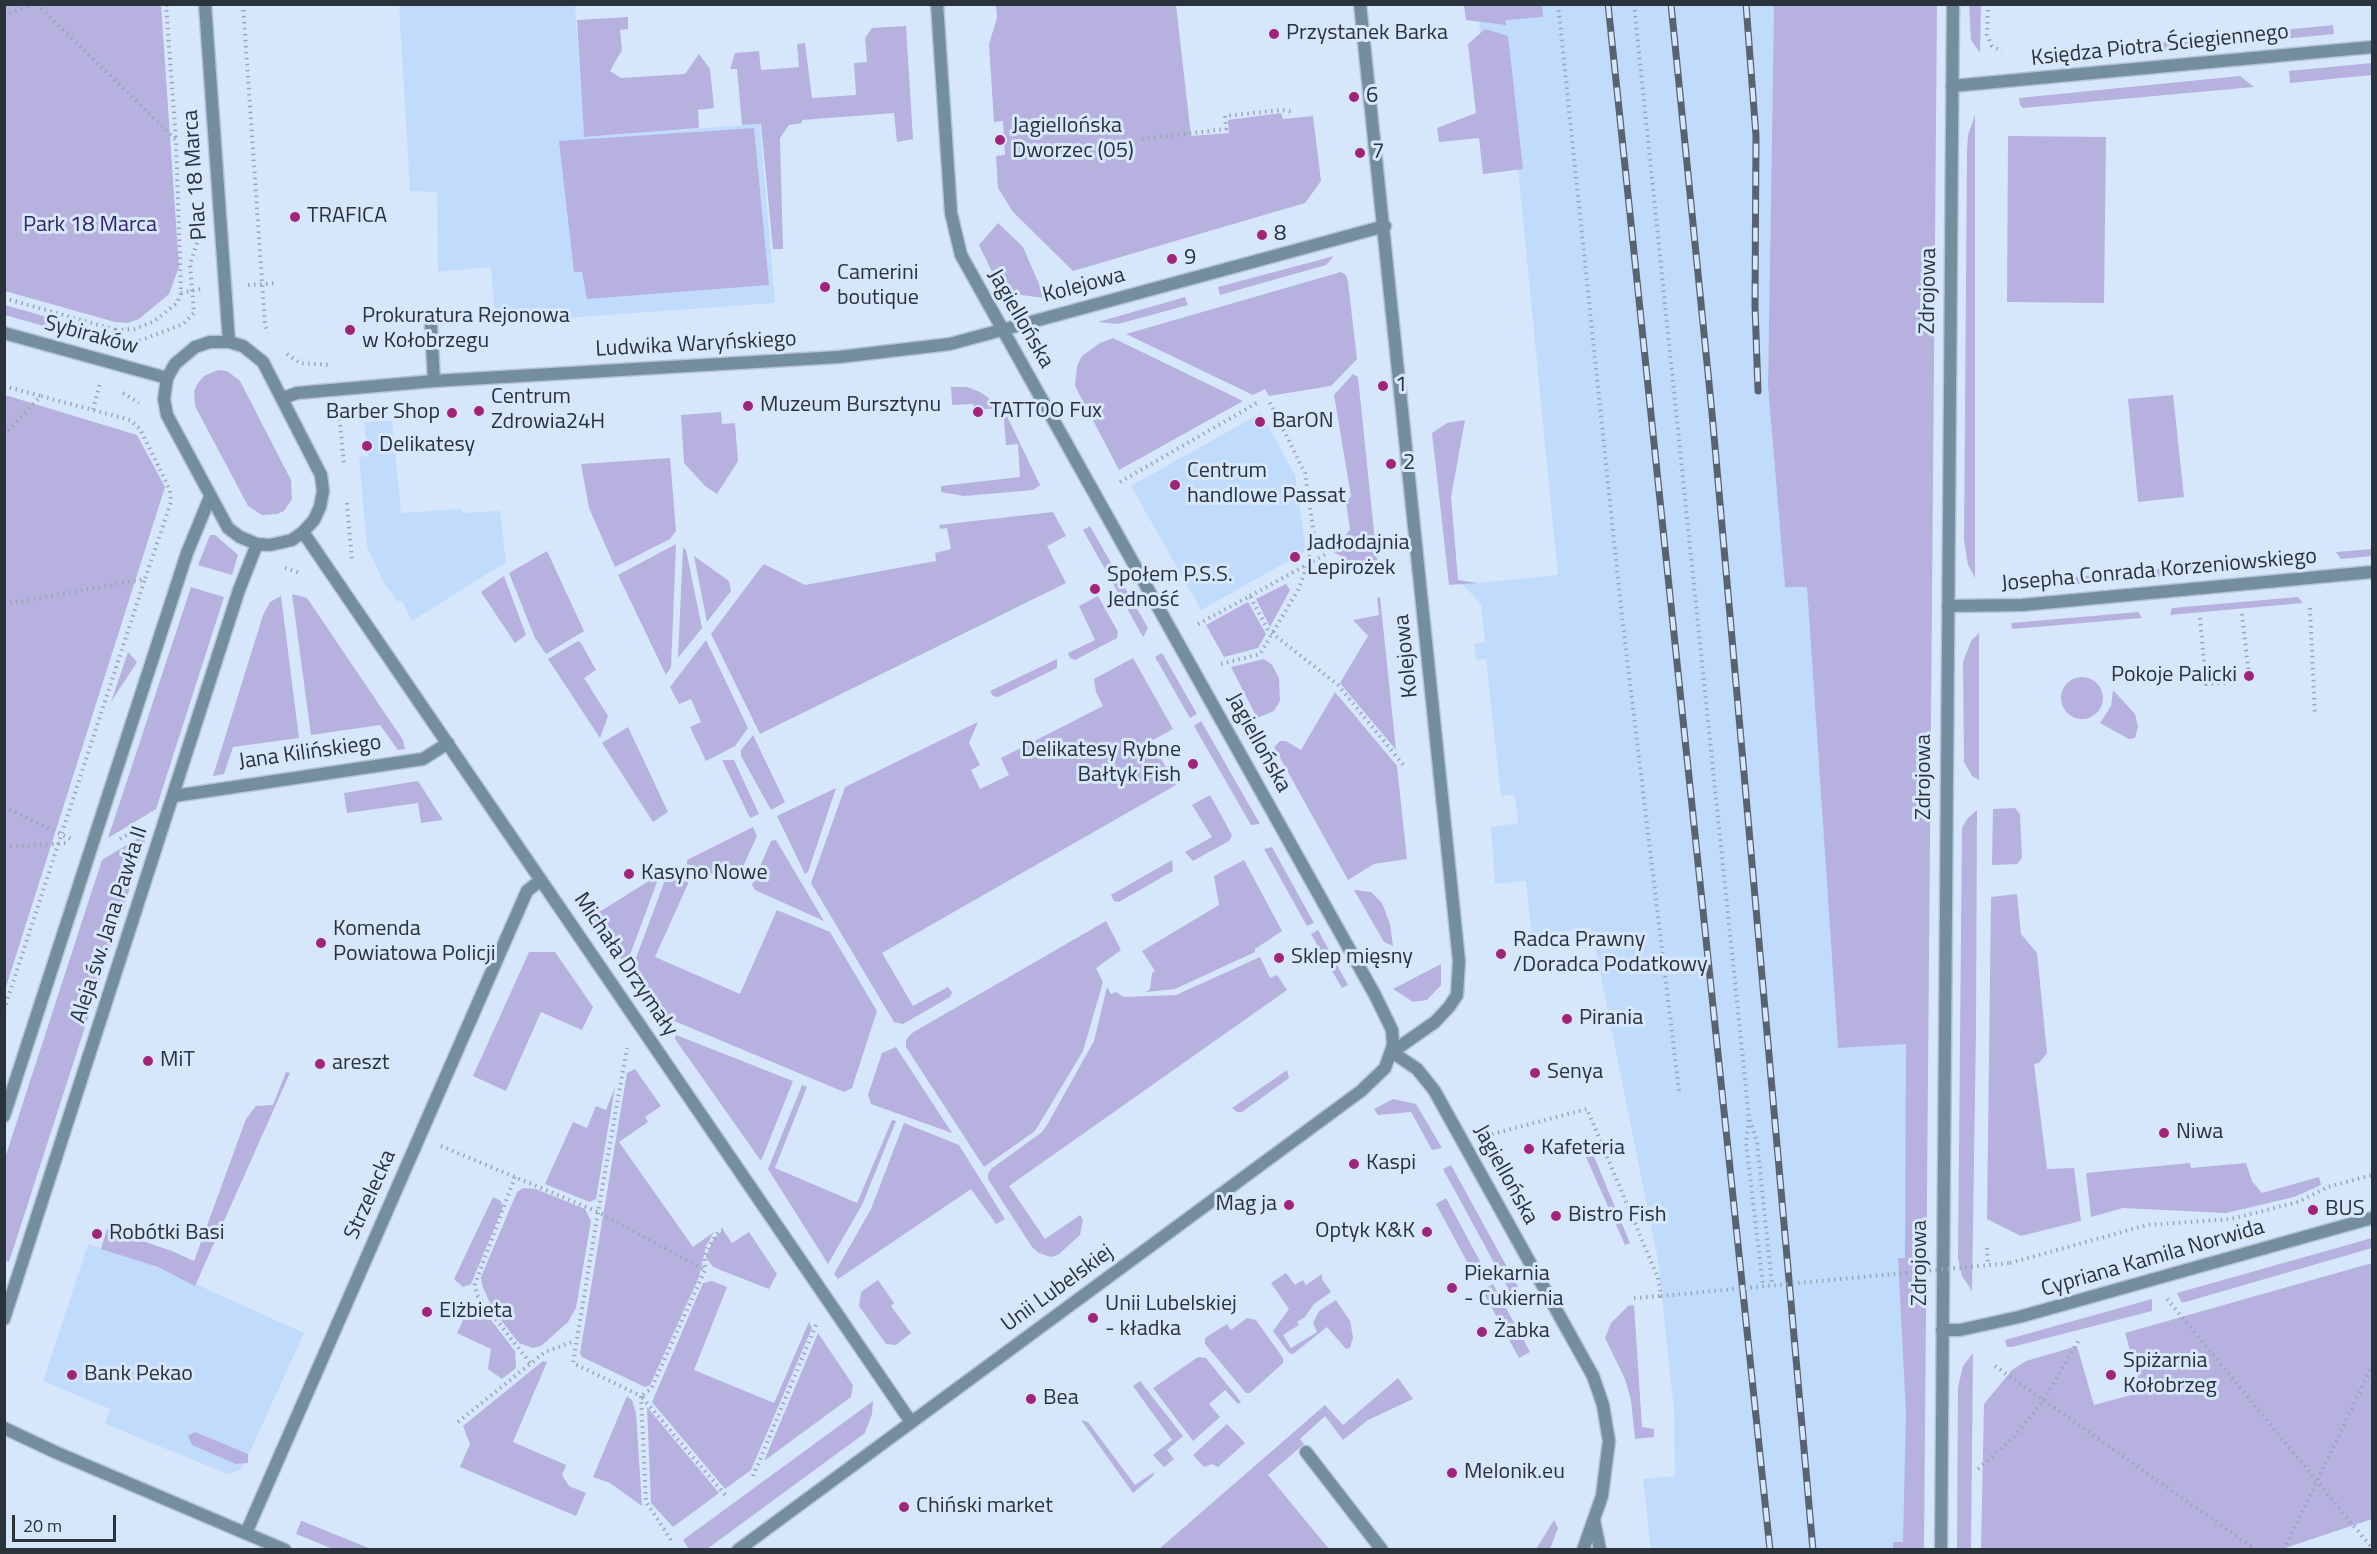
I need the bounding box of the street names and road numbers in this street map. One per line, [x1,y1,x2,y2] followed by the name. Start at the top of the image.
[2030,19,2290,73] street label: Księdza Piotra Ściegiennego
[178,109,214,241] street label: Plac 18 Marca
[1915,248,1943,334] street label: Zdrojowa
[1040,262,1128,310] street label: Kolejowa
[981,265,1059,373] street label: Jagiellońska
[41,311,141,361] street label: Sybiraków
[595,327,797,363] street label: Ludwika Waryńskiego
[2000,544,2318,598] street label: Josepha Conrada Korzeniowskiego
[1389,613,1425,699] street label: Kolejowa
[1220,689,1296,797] street label: Jagiellońska
[237,730,383,776] street label: Jana Kilińskiego
[1912,734,1938,820] street label: Zdrojowa
[66,823,154,1027] street label: Aleja św. Jana Pawła II
[567,888,683,1042] street label: Michała Drzymały
[1467,1121,1543,1229] street label: Jagiellońska
[340,1146,402,1244] street label: Strzelecka
[2038,1214,2268,1304] street label: Cypriana Kamila Norwida
[1908,1220,1934,1306] street label: Zdrojowa
[997,1240,1119,1338] street label: Unii Lubelskiej

